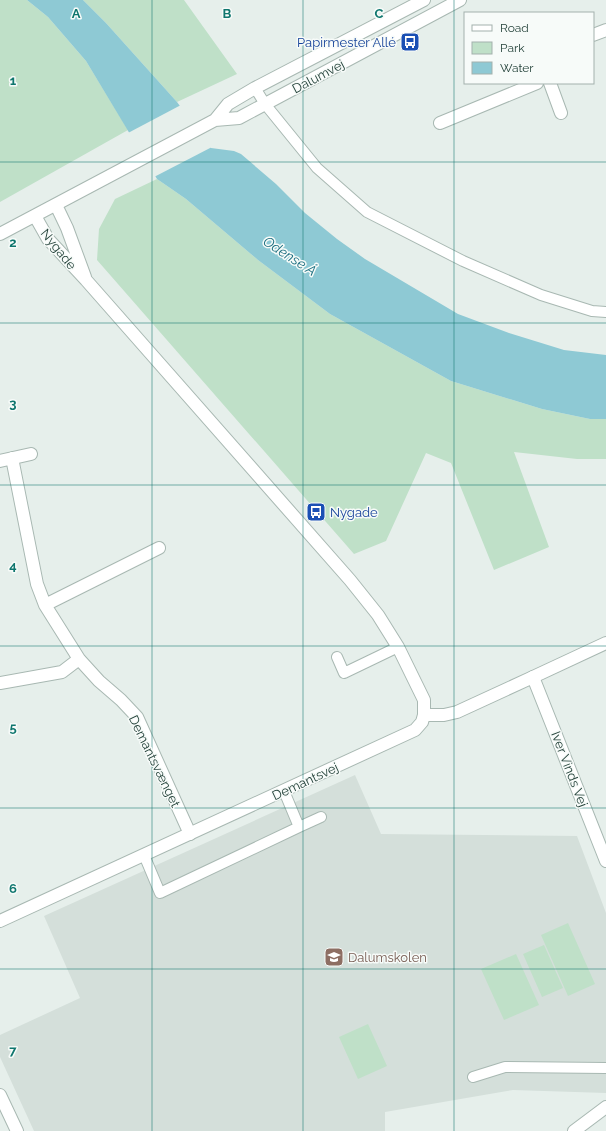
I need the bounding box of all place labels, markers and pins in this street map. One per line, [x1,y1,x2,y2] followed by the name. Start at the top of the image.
[399,31,421,53] bus stop icon: Papirmester Allé
[297,35,396,50] place label: Papirmester Allé
[305,501,327,523] bus stop icon: Nygade
[330,505,378,520] place label: Nygade
[323,946,345,968] school or university icon: Dalumskolen
[348,950,427,965] place label: Dalumskolen

